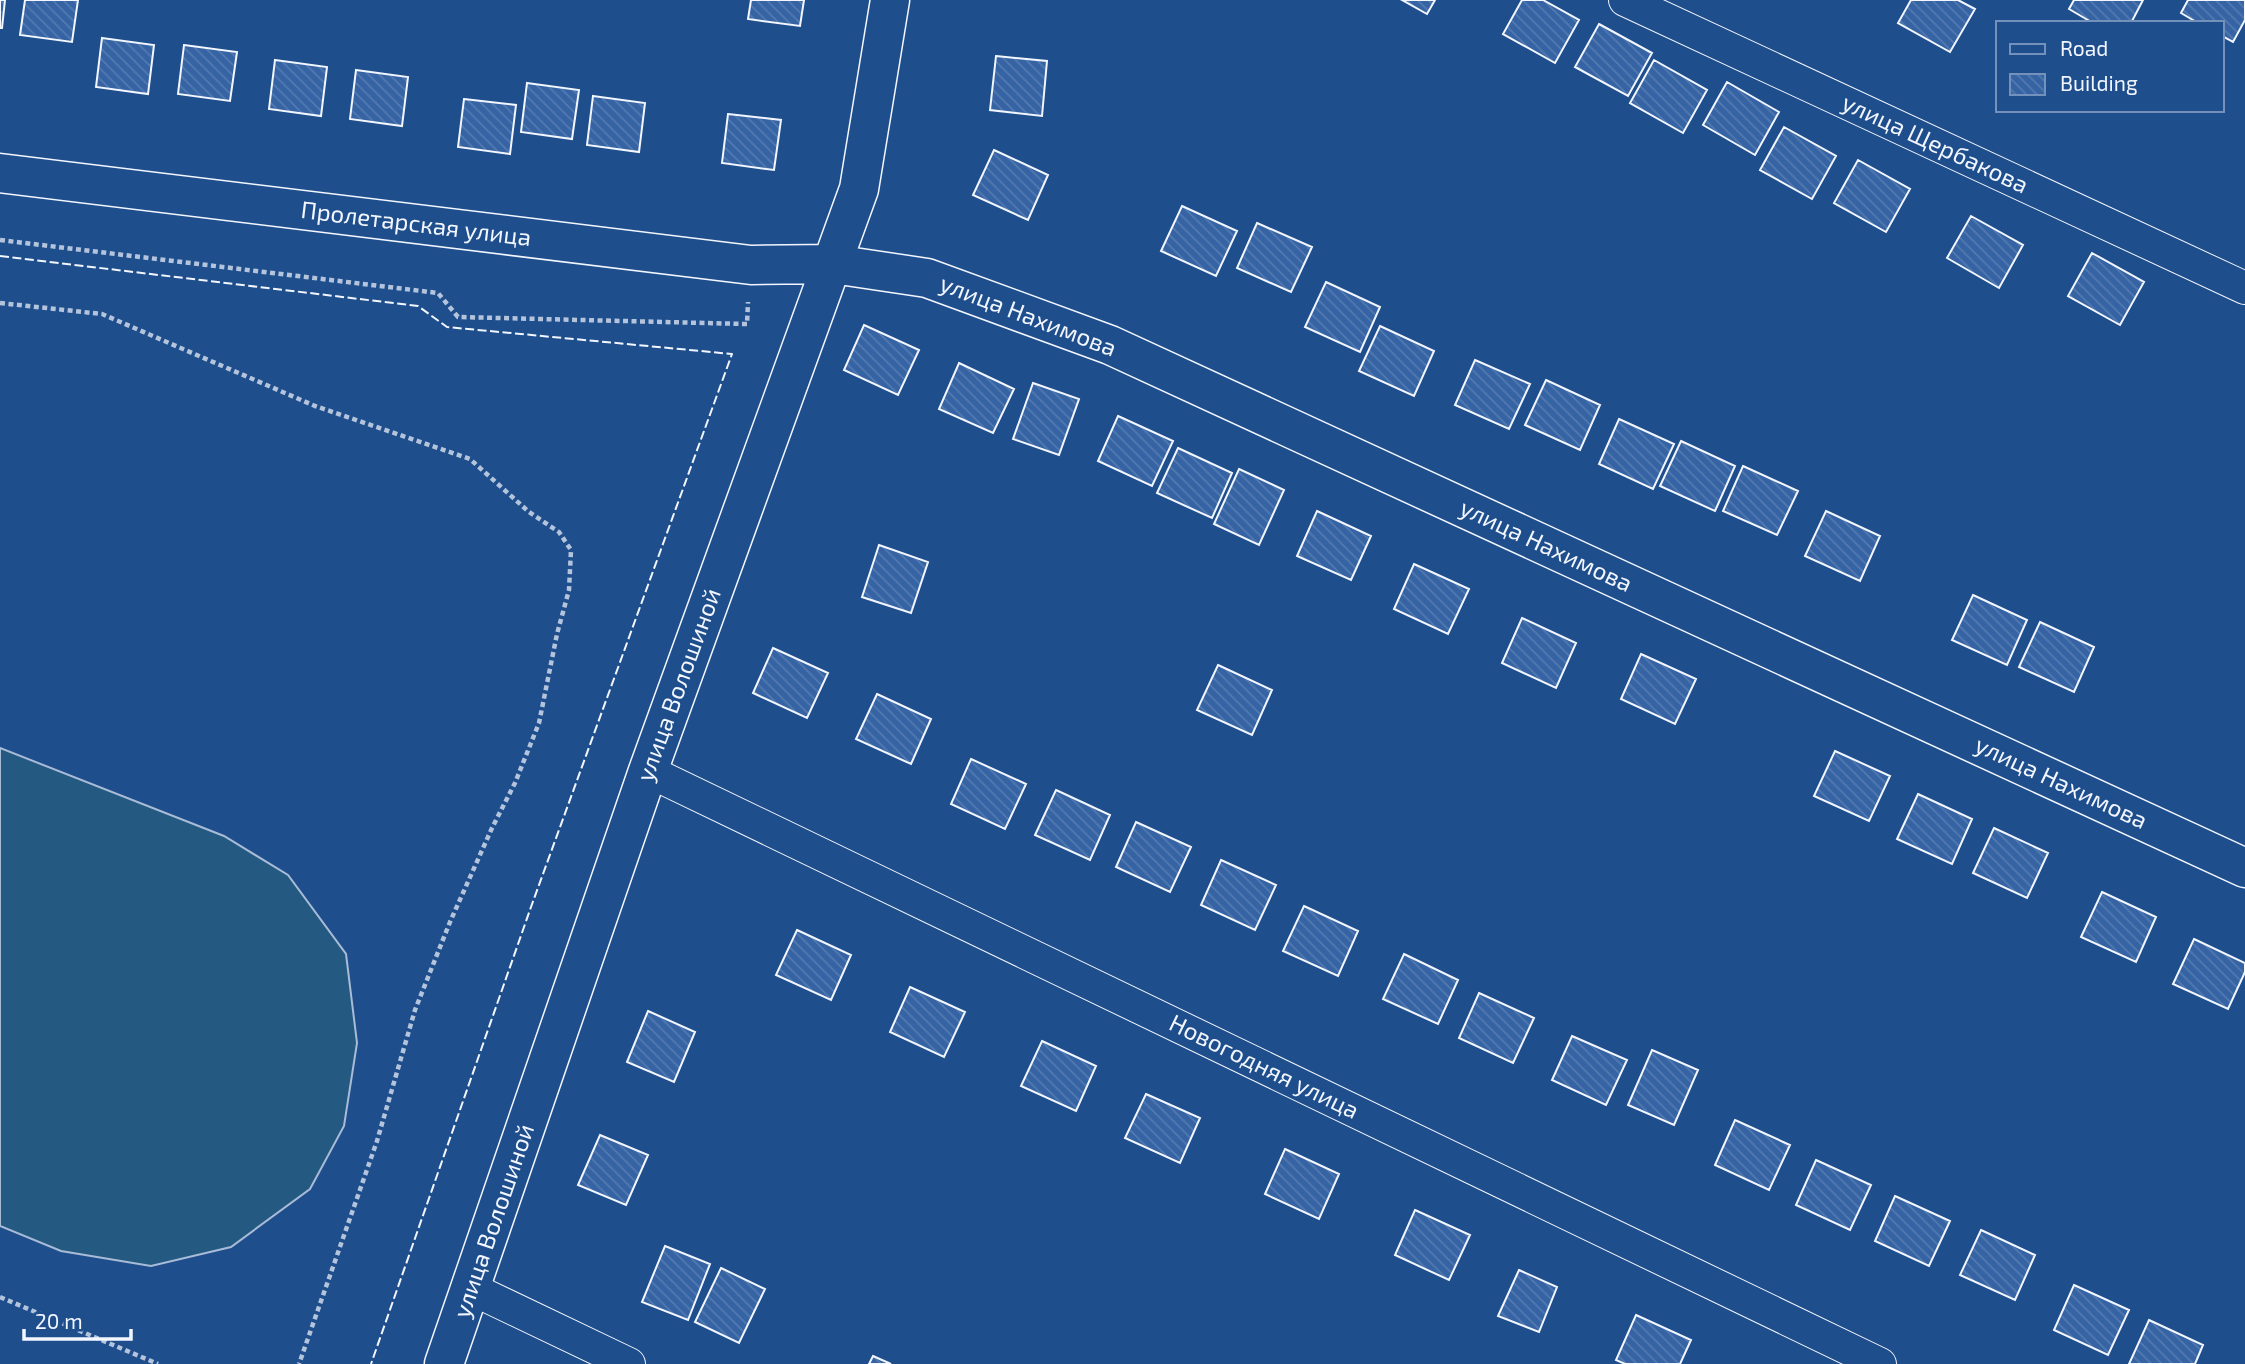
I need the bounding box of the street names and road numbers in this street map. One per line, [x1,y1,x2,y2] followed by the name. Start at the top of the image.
[1837,87,2033,199] street label: улица Щербакова
[299,194,533,252] street label: Пролетарская улица
[936,268,1121,363] street label: улица Нахимова
[1456,492,1637,598] street label: улица Нахимова
[629,584,727,785] street label: улица Волошиной
[1971,729,2152,835] street label: улица Нахимова
[1165,1007,1364,1125] street label: Новогодняя улица
[446,1120,540,1322] street label: улица Волошиной

